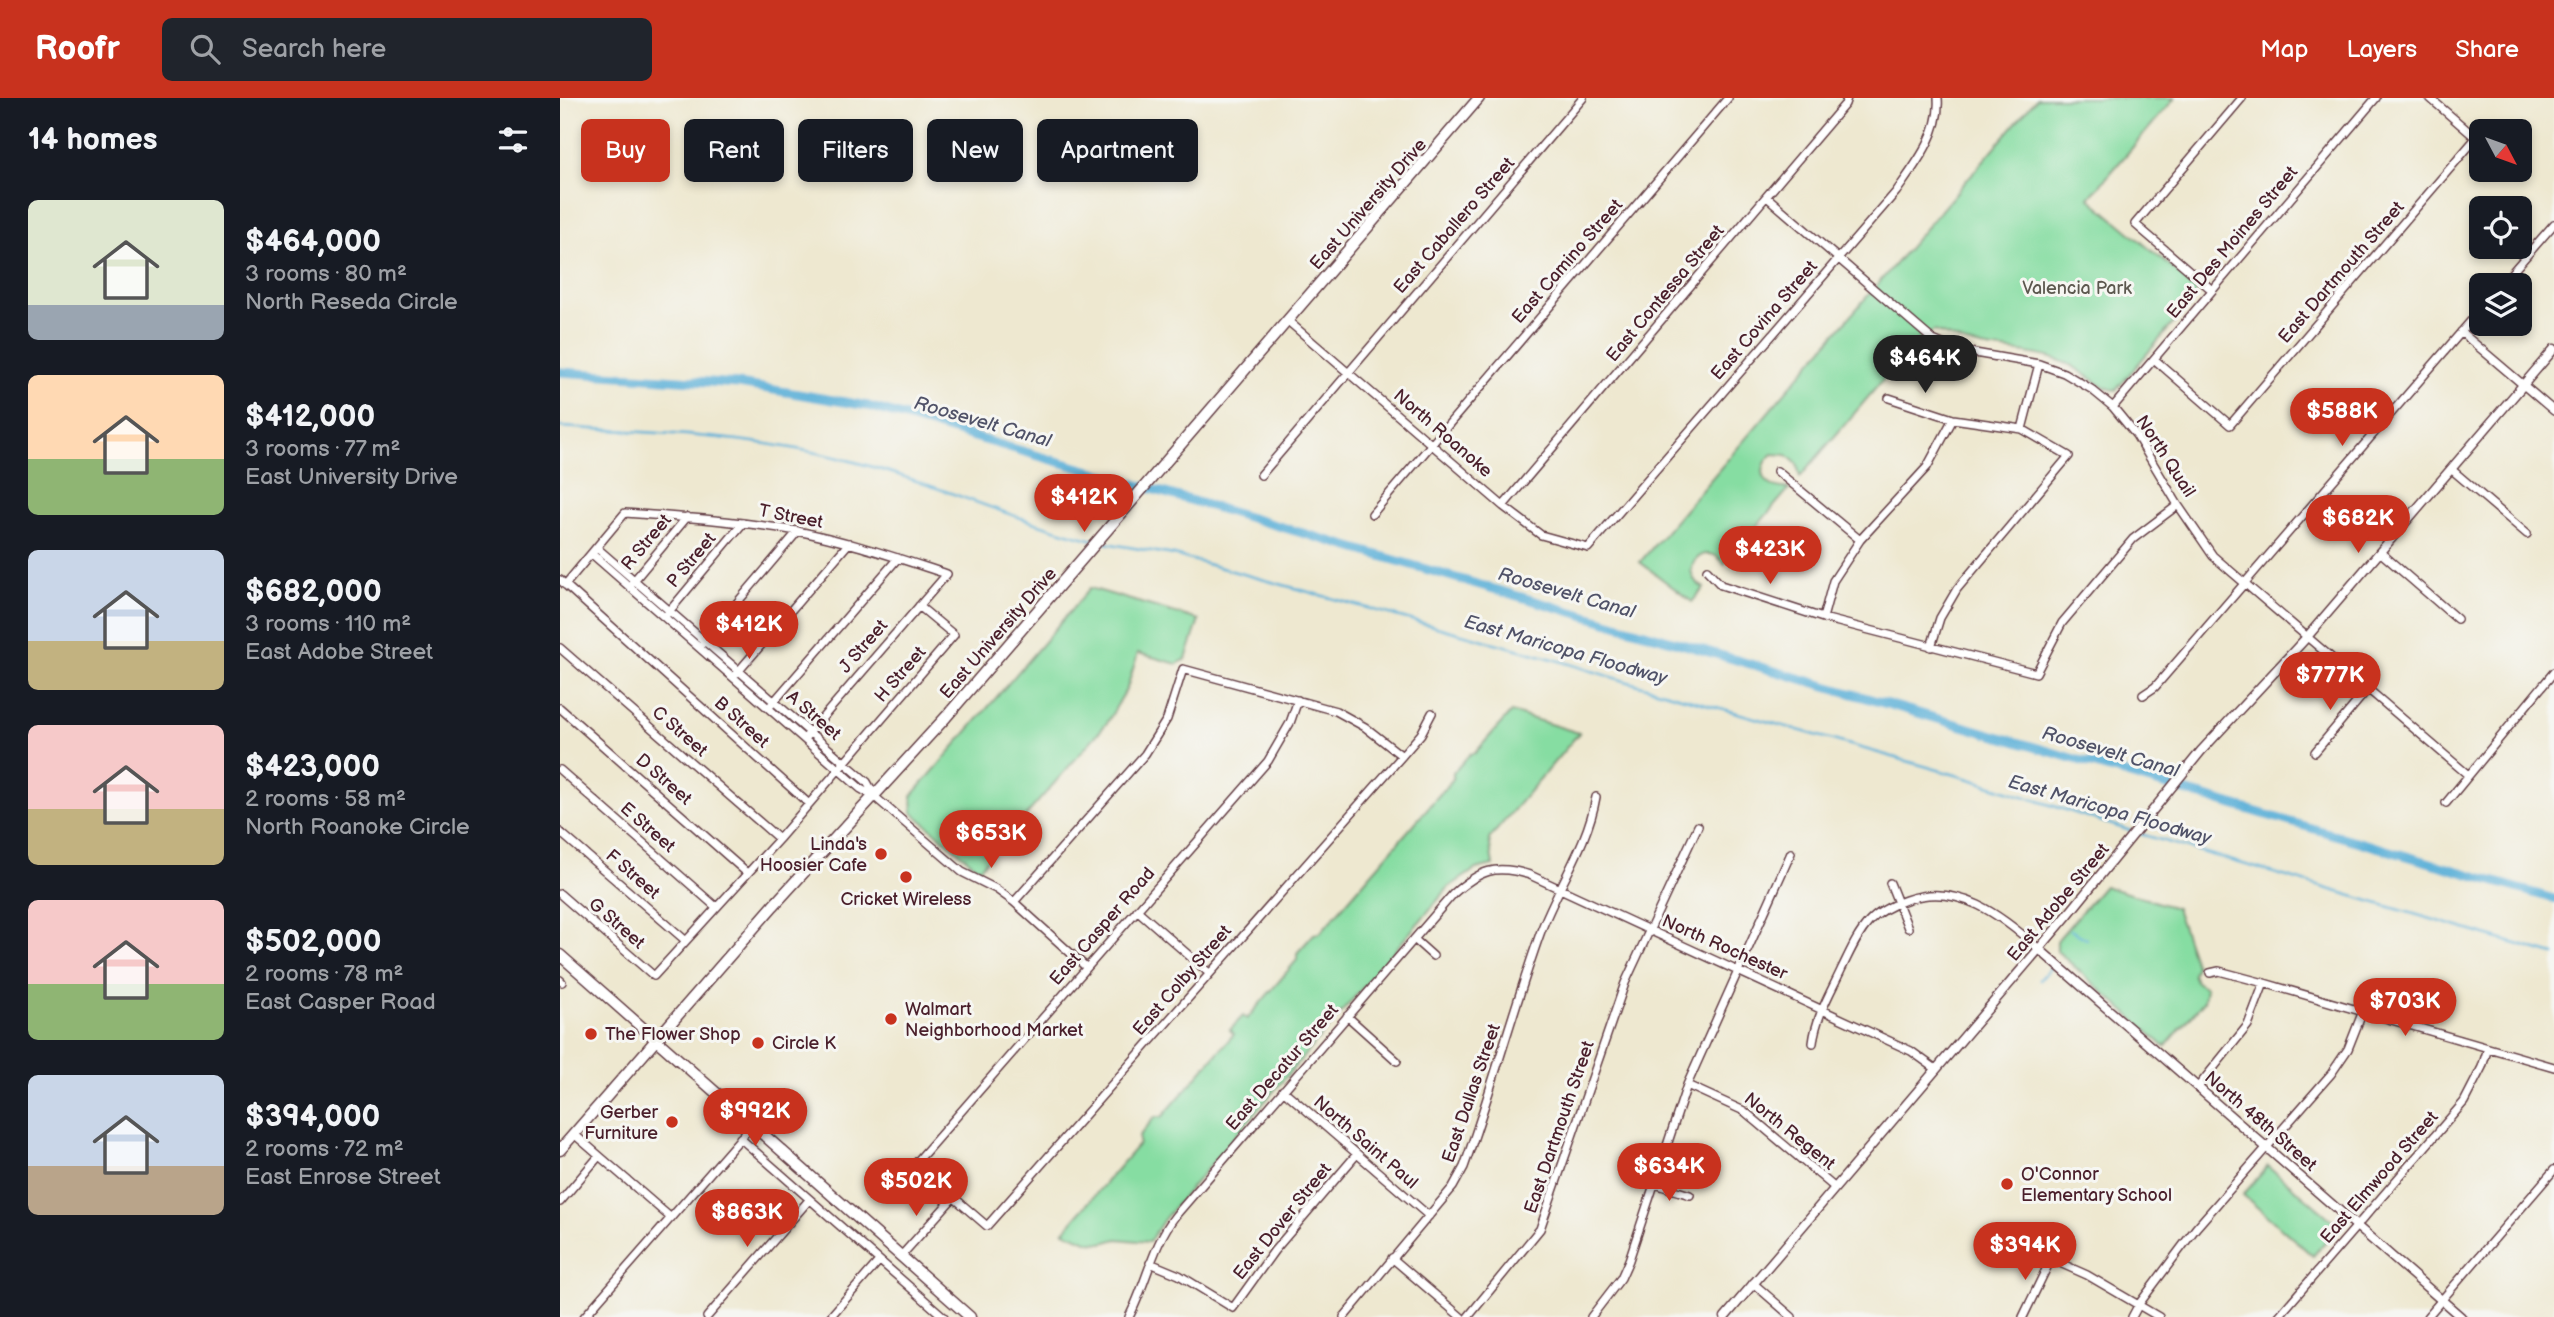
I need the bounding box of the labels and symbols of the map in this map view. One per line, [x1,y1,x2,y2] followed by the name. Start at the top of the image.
[2469,119,2532,182] north arrow
[1306,134,1431,274] street label: East University Drive
[1390,153,1520,298] street label: East Caballero Street
[2163,162,2303,323] street label: East Des Moines Street
[1508,195,1627,328] street label: East Camino Street
[2274,197,2409,348] street label: East Dartmouth Street
[1602,220,1729,366] street label: East Contessa Street
[1707,256,1822,384] street label: East Covina Street
[2022,278,2132,299] park label: Valencia Park
[1876,336,1974,395] pin: $464K
[1389,385,1496,482] street label: North Roanoke
[2293,388,2391,448] pin: $588K
[911,392,1054,453] water label: Roosevelt Canal
[2131,411,2200,501] street label: North Quail
[1035,474,1133,534] pin: $412K
[2309,496,2407,555] pin: $682K
[757,500,825,533] street label: T Street
[617,510,676,575] street label: R Street
[1721,526,1819,586] pin: $423K
[662,528,721,592] street label: P Street
[936,563,1061,703] street label: East University Drive
[1495,563,1638,624] water label: Roosevelt Canal
[700,602,798,661] pin: $412K
[1462,611,1670,691] water label: East Maricopa Floodway
[835,615,892,677] street label: J Street
[870,642,931,707] street label: H Street
[2281,652,2379,712] pin: $777K
[782,686,845,745] street label: A Street
[710,692,774,753] street label: B Street
[648,702,712,761] street label: C Street
[2039,722,2182,783] water label: Roosevelt Canal
[631,749,696,810] street label: D Street
[2006,771,2214,851] water label: East Maricopa Floodway
[616,798,680,857] street label: E Street
[942,810,1040,870] pin: $653K
[760,834,867,876] place label: Linda's Hoosier Cafe
[2003,839,2114,965] street label: East Adobe Street
[601,845,664,904] street label: F Street
[873,846,889,862] marker: Linda's Hoosier Cafe
[1045,863,1159,990] street label: East Casper Road
[898,869,914,885] marker: Cricket Wireless
[841,889,972,910] place label: Cricket Wireless
[584,893,649,954] street label: G Street
[1659,910,1791,985] street label: North Rochester
[1129,921,1236,1040] street label: East Colby Street
[2356,978,2454,1038] pin: $703K
[905,999,1084,1041] place label: Walmart Neighborhood Market
[1222,1000,1343,1135] street label: East Decatur Street
[883,1011,899,1027] marker: Walmart Neighborhood Market
[1438,1021,1505,1165] street label: East Dallas Street
[605,1024,741,1045] place label: The Flower Shop
[583,1026,599,1042] marker: The Flower Shop
[772,1033,836,1054] place label: Circle K
[750,1035,766,1051] marker: Circle K
[1520,1038,1599,1216] street label: East Dartmouth Street
[2200,1067,2321,1176] street label: North 48th Street
[706,1088,804,1148] pin: $992K
[1740,1088,1840,1175] street label: North Regent
[1309,1091,1422,1193] street label: North Saint Paul
[584,1102,658,1144] place label: Gerber Furniture
[2316,1106,2443,1248] street label: East Elmwood Street
[664,1114,680,1130] marker: Gerber Furniture
[1620,1144,1718,1203] pin: $634K
[867,1158,965,1218] pin: $502K
[1229,1158,1336,1284] street label: East Dover Street
[2021,1164,2172,1206] place label: O'Connor Elementary School
[1999,1176,2015,1192] marker: O'Connor Elementary School
[698,1190,796,1249] pin: $863K
[1976,1222,2074,1282] pin: $394K

